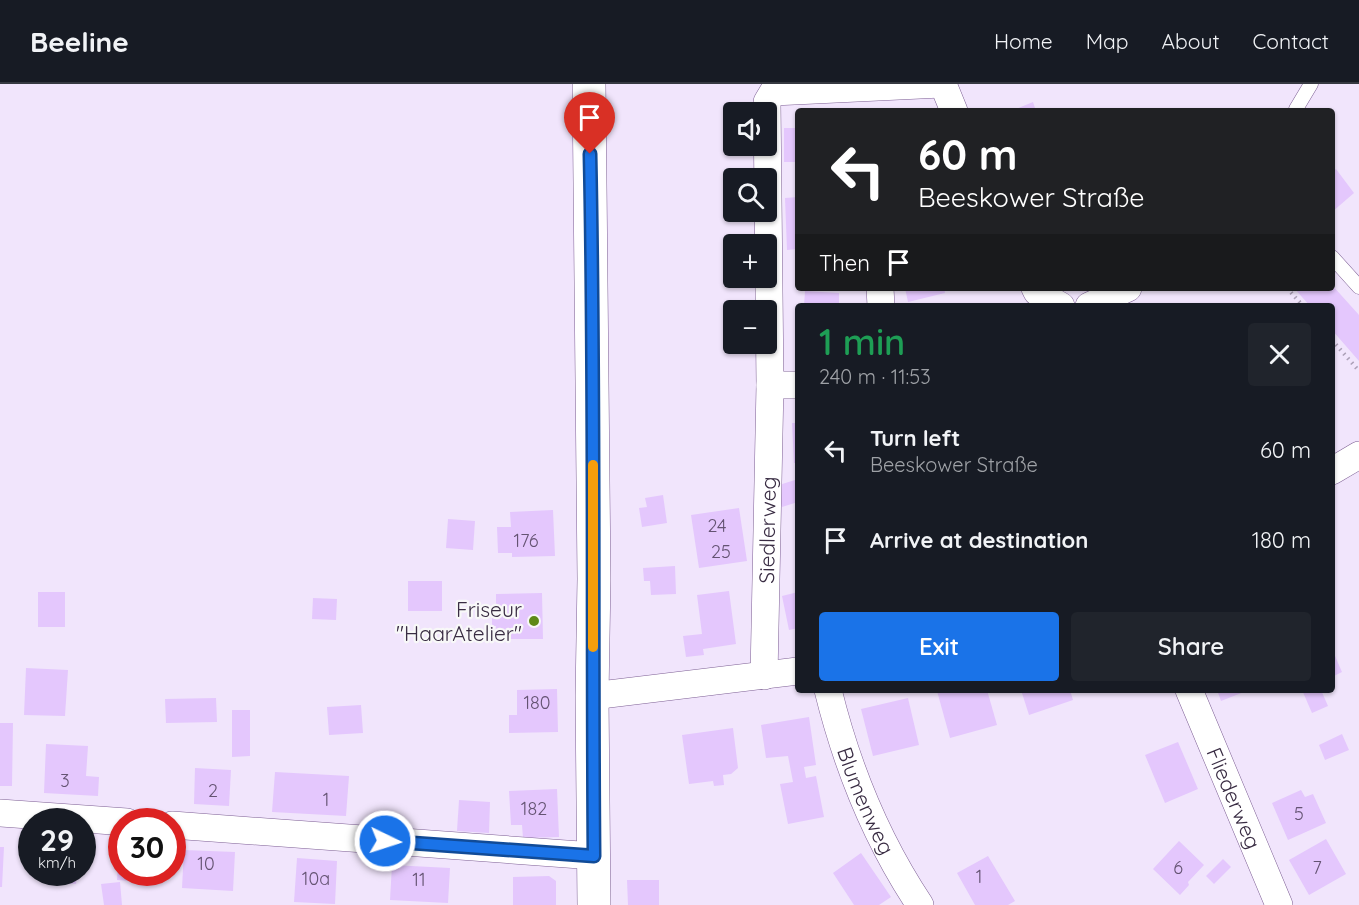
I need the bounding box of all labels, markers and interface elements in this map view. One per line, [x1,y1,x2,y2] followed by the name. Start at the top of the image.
[30,24,129,59] text: Beeline
[994,28,1053,54] text: Home
[1086,28,1129,54] text: Map
[1162,28,1220,54] text: About
[1253,28,1329,54] text: Contact
[564,92,615,154] pin
[573,101,606,134] icon: arrive
[723,102,777,354] map controls
[723,102,777,156] button: sound
[918,128,1018,181] text: 60 m
[819,132,897,210] icon: left
[723,168,777,222] button: search
[918,180,1145,214] text: Beeskower Straße
[723,234,777,288] button: +
[882,246,915,279] icon: arrive
[819,249,870,277] text: Then
[723,300,777,354] button: −
[819,319,905,364] text: 1 min
[1248,323,1311,386] button: close
[819,364,931,389] text: 240 m · 11:53
[870,424,960,452] text: Turn left
[819,434,852,467] icon: left
[1260,436,1311,464] text: 60 m
[870,452,1038,477] text: Beeskower Straße
[753,476,781,584] street label: Siedlerweg
[707,514,727,537] house number: 24
[819,524,852,557] icon: arrive
[870,526,1088,554] text: Arrive at destination
[1252,526,1311,554] text: 180 m
[513,529,539,552] house number: 176
[711,540,731,563] house number: 25
[396,596,522,646] place label: Friseur "HaarAtelier"
[819,612,1059,681] button: Exit
[1071,612,1311,681] button: Share
[527,614,541,628] marker: Friseur "HaarAtelier"
[523,691,551,714] house number: 180
[832,743,900,859] street label: Blumenweg
[1201,743,1267,853] street label: Fliederweg
[60,769,70,792] house number: 3
[208,779,218,802] house number: 2
[323,788,329,811] house number: 1
[521,797,547,820] house number: 182
[1294,802,1304,825] house number: 5
[108,808,186,886] speed limit sign: 30
[353,809,417,873] position arrow
[40,821,74,859] text: 29
[197,852,215,875] house number: 10
[38,853,76,872] text: km/h
[1173,856,1183,879] house number: 6
[1312,856,1322,879] house number: 7
[976,865,982,888] house number: 1
[302,867,330,890] house number: 10a
[412,868,426,891] house number: 11

